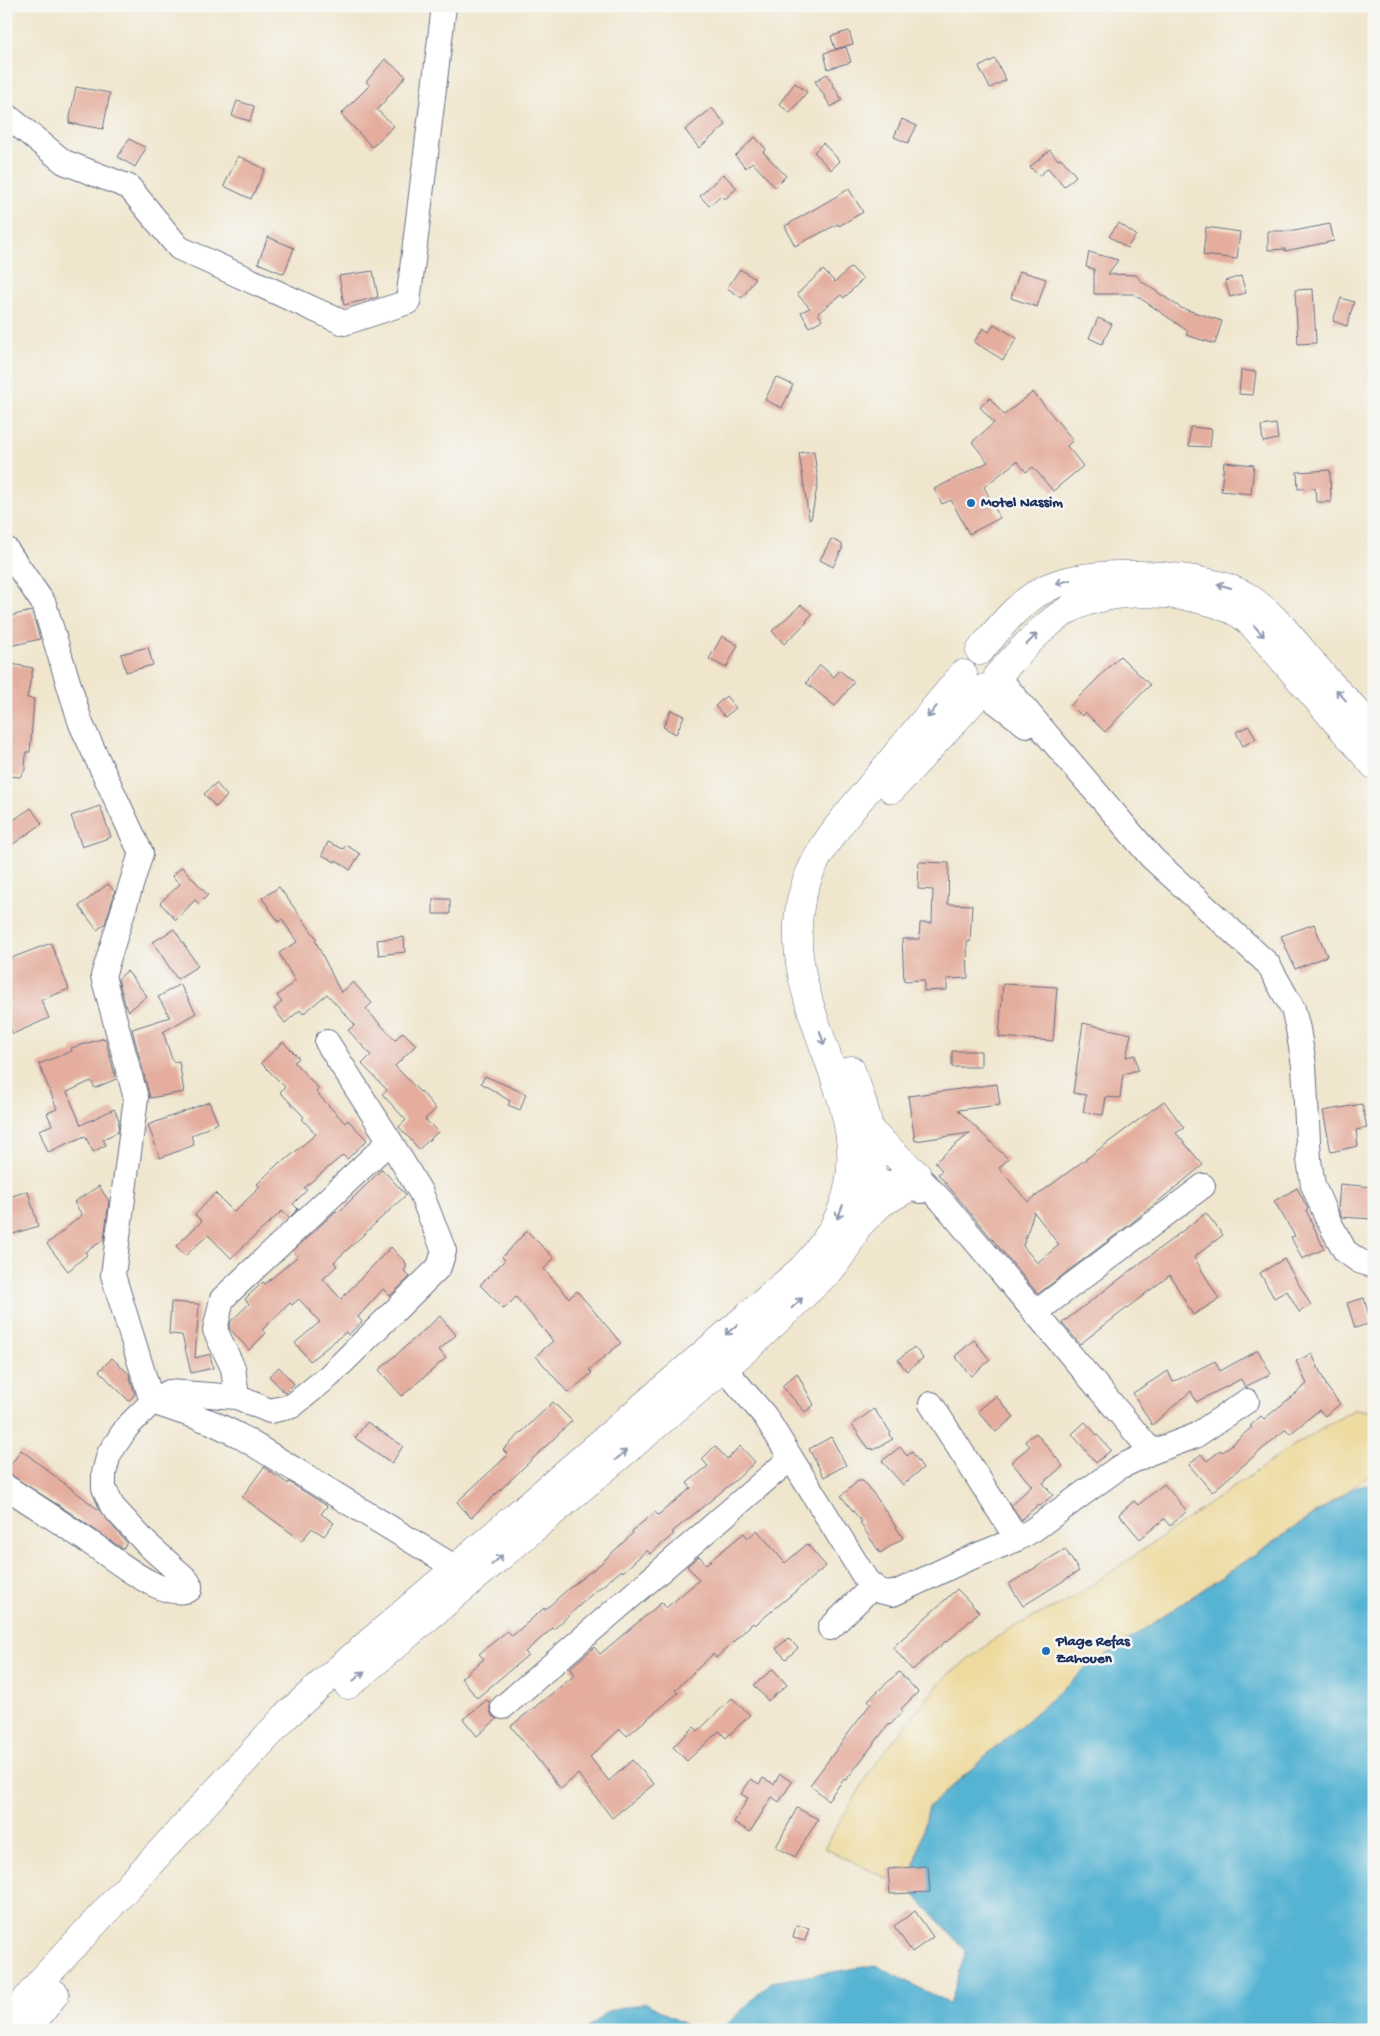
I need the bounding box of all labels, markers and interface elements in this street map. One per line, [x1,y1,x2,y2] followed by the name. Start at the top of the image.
[981,494,1063,512] place label: Motel Nassim
[965,497,977,509] marker: Motel Nassim
[1055,578,1071,588] one-way arrow
[1216,580,1232,590] one-way arrow
[1253,625,1264,638] one-way arrow
[1025,634,1037,646] one-way arrow
[1335,689,1347,702] one-way arrow
[927,705,938,718] one-way arrow
[817,1029,827,1045] one-way arrow
[835,1204,844,1219] one-way arrow
[791,1297,803,1309] one-way arrow
[725,1324,738,1335] one-way arrow
[614,1449,627,1460] one-way arrow
[491,1555,504,1566] one-way arrow
[1055,1633,1131,1668] place label: Plage Refas Zahouen
[1040,1645,1052,1657] marker: Plage Refas Zahouen
[353,1670,366,1682] one-way arrow

